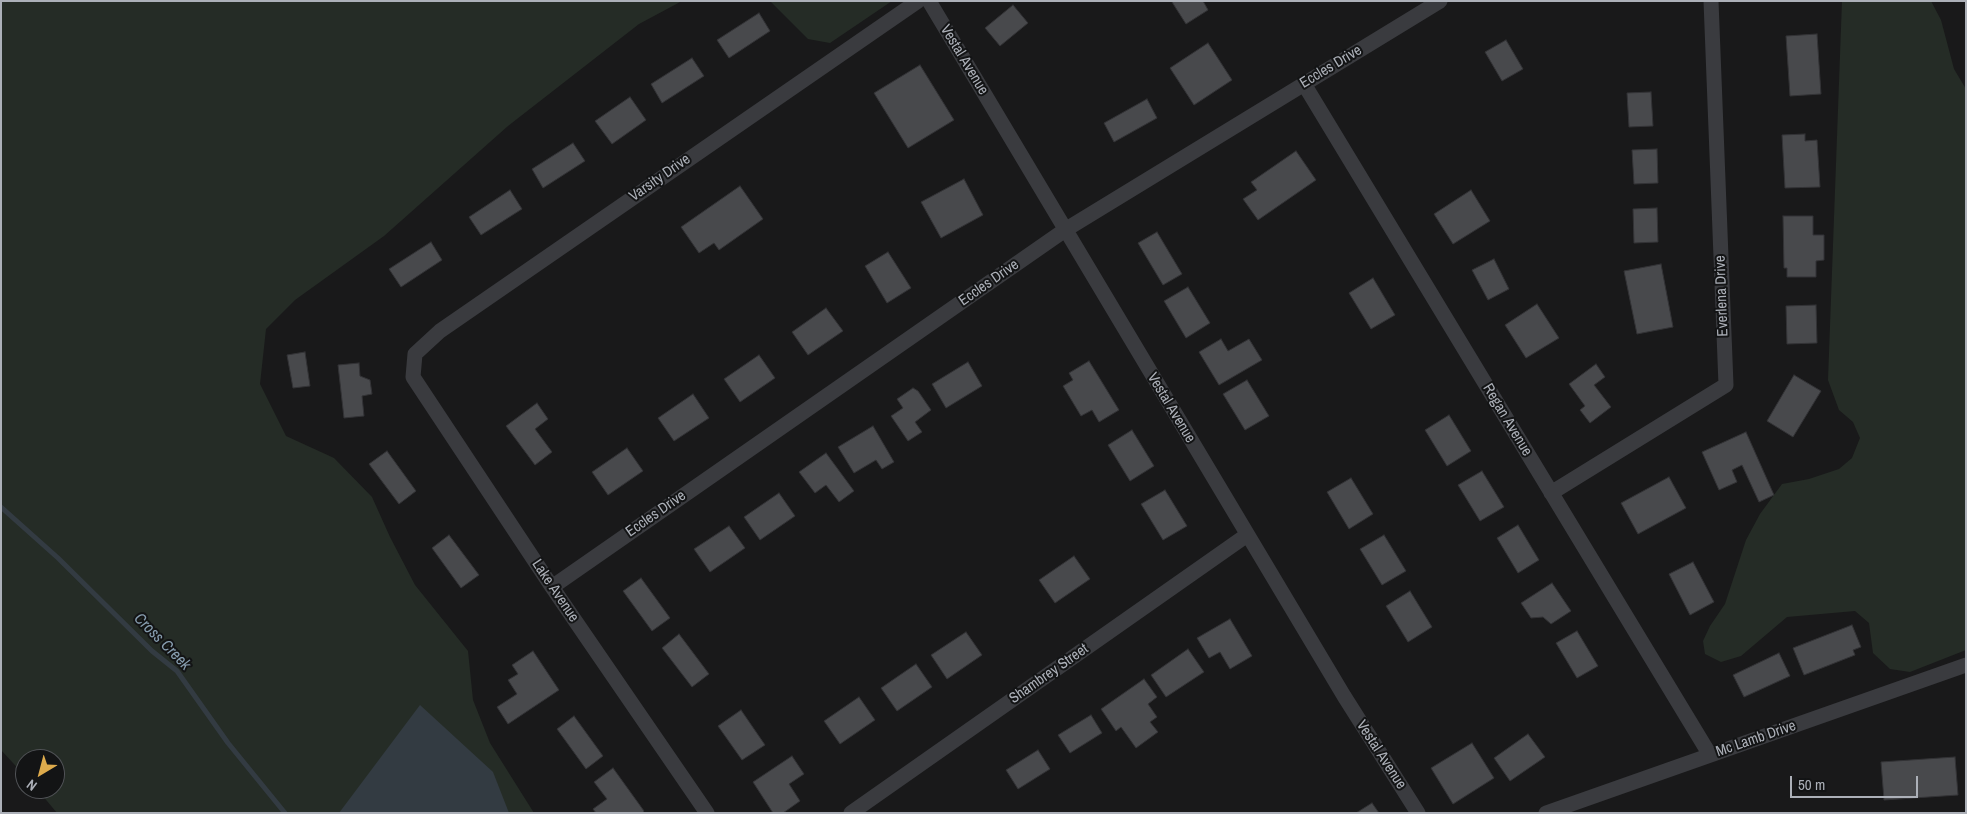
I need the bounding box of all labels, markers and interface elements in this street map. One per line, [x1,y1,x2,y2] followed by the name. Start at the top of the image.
[936,22,992,98] street label: Vestal Avenue
[1297,42,1365,92] street label: Eccles Drive
[626,150,694,206] street label: Varsity Drive
[1712,255,1732,337] street label: Everlena Drive
[956,256,1022,310] street label: Eccles Drive
[1143,370,1199,446] street label: Vestal Avenue
[1478,381,1536,459] street label: Regan Avenue
[623,487,689,541] street label: Eccles Drive
[528,556,582,626] street label: Lake Avenue
[129,609,195,675] water label: Cross Creek
[1006,640,1092,708] street label: Shambrey Street
[1352,717,1410,793] street label: Vestal Avenue
[1714,717,1798,761] street label: Mc Lamb Drive
[15,749,65,799] north arrow
[1792,766,1920,798] scale bar
[1798,774,1825,795] text: 50 m
[23,776,40,795] text: N

